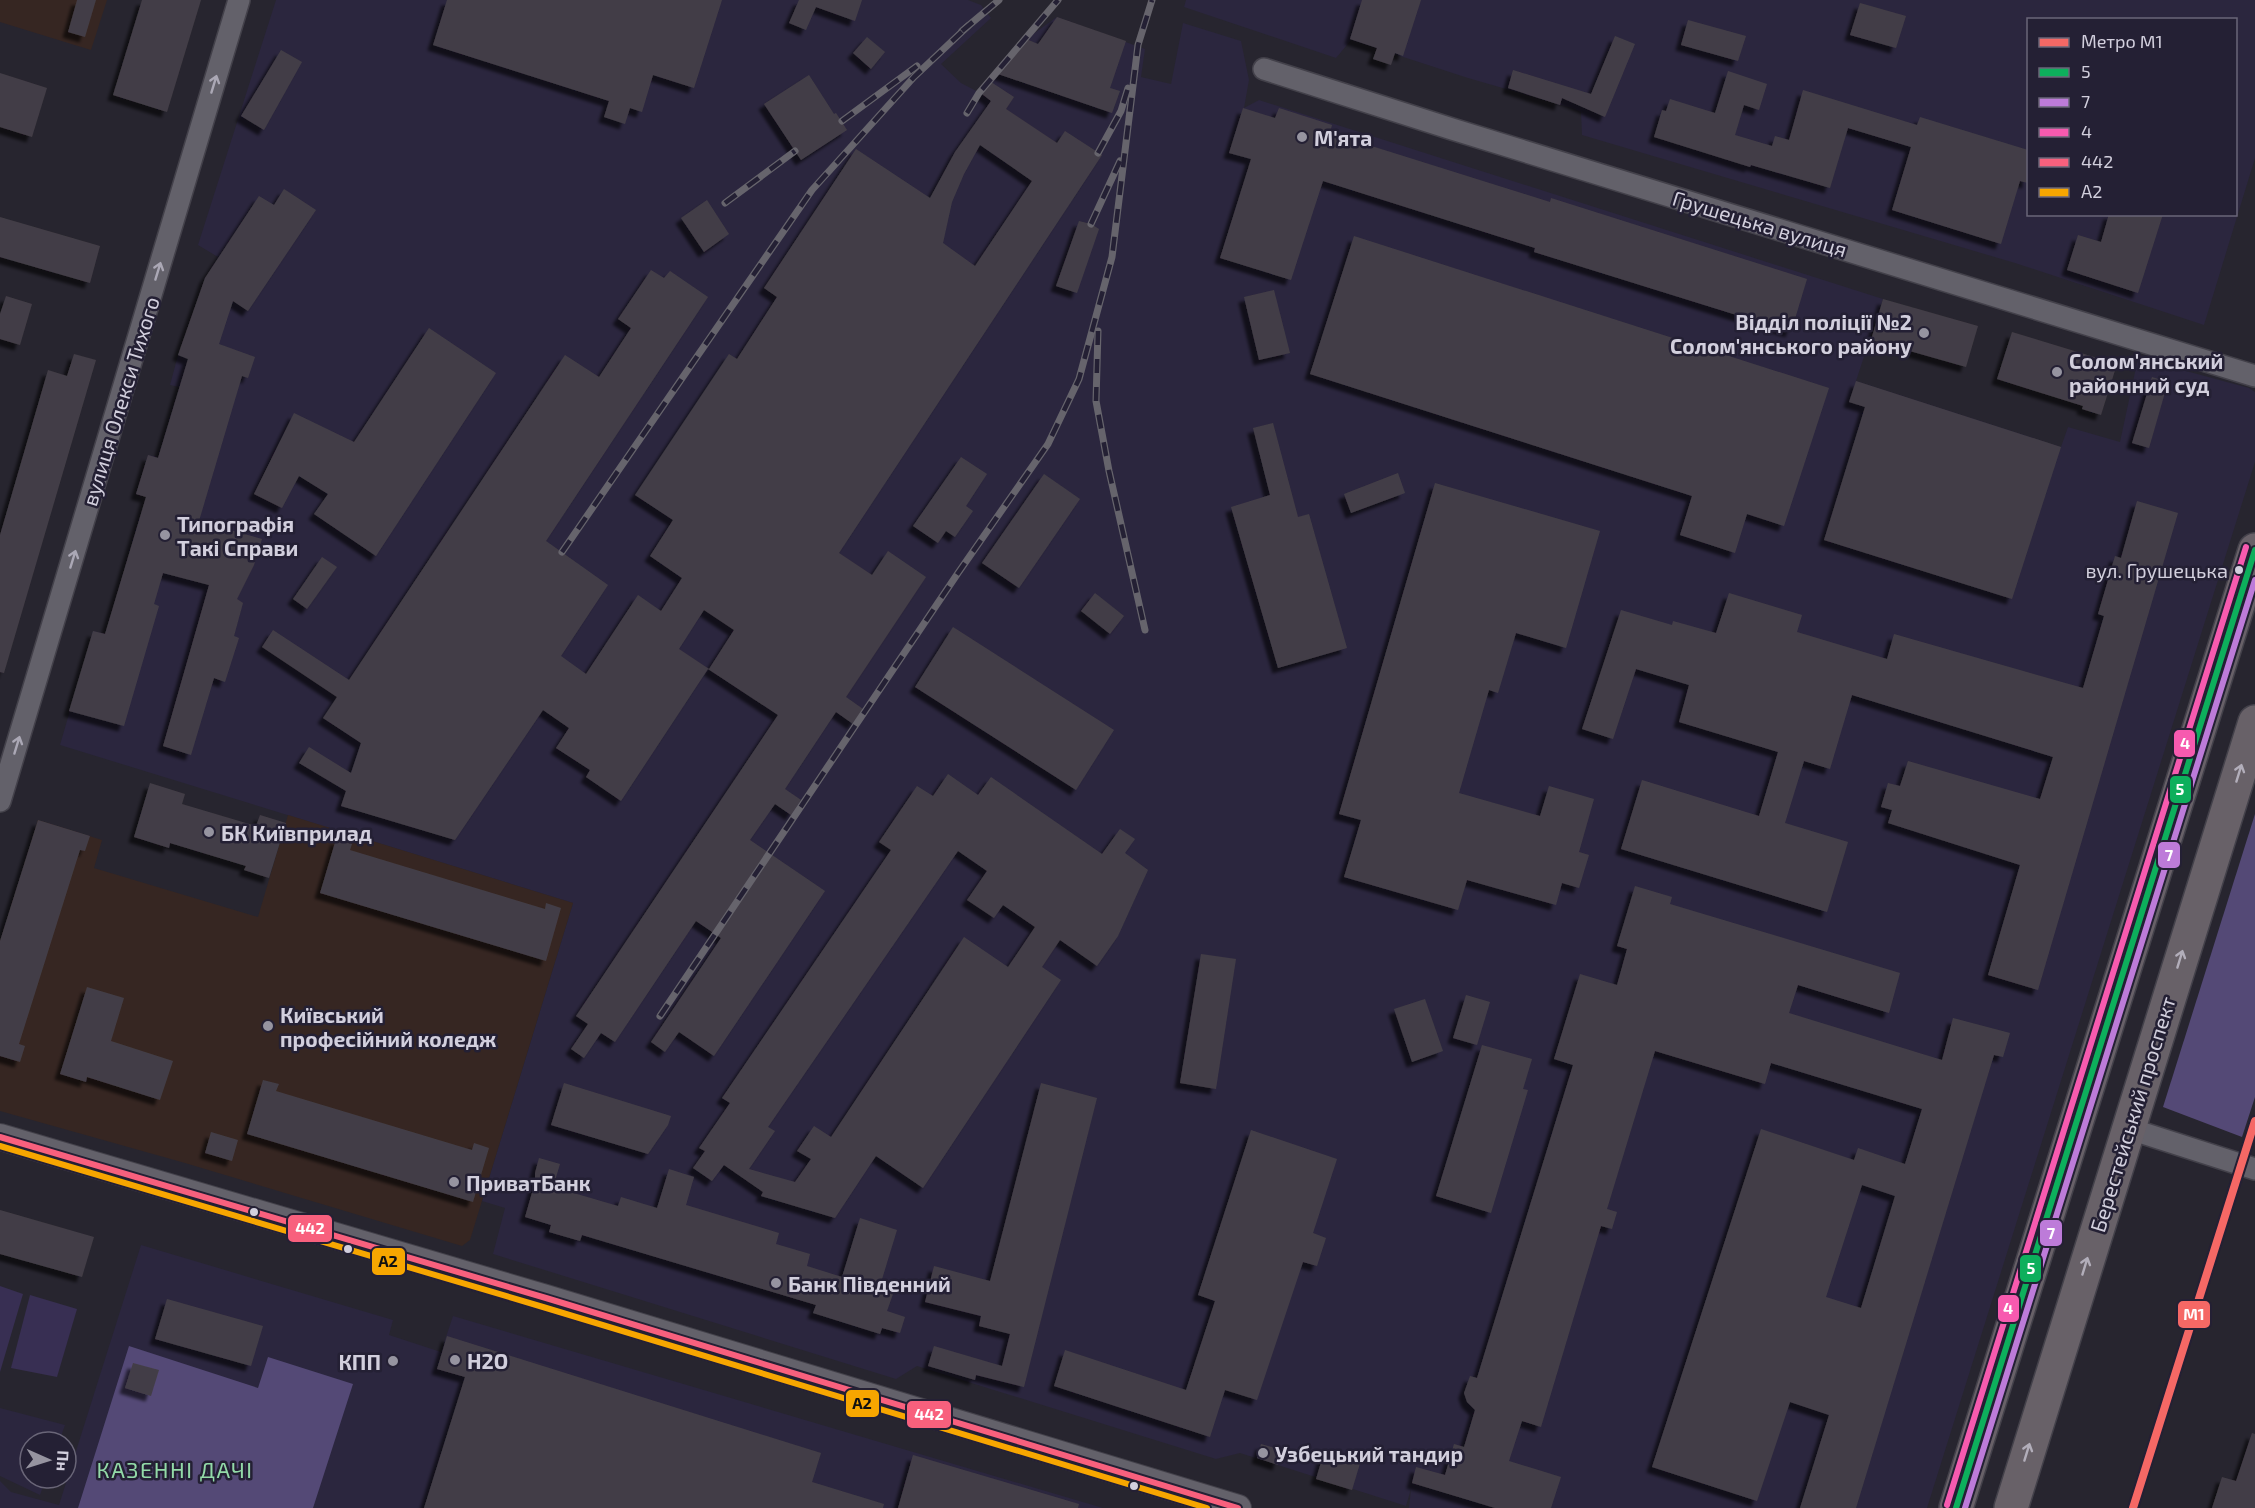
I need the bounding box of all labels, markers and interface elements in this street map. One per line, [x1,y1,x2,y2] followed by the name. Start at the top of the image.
[2027,18,2237,216] legend
[2081,30,2163,52] text: Метро M1
[2081,60,2091,82] text: 5
[209,75,220,94] one-way arrow
[2081,90,2090,112] text: 7
[2081,120,2092,142] text: 4
[1314,125,1372,150] place label: М'ята
[1295,130,1309,144] marker: М'ята
[2081,150,2113,172] text: 442
[2081,180,2102,202] text: А2
[1669,185,1850,262] street label: Грушецька вулиця
[153,262,164,281] one-way arrow
[76,293,165,509] street label: вулиця Олекси Тихого
[1670,309,1912,358] place label: Відділ поліції №2 Солом'янського району
[1917,326,1931,340] marker: Відділ поліції №2 Солом'янського району
[2069,348,2223,397] place label: Солом'янський районний суд
[2050,365,2064,379] marker: Солом'янський районний суд
[177,511,298,560] place label: Типографія Такі Справи
[158,528,172,542] marker: Типографія Такі Справи
[68,550,79,569] one-way arrow
[2085,558,2228,583] place label: вул. Грушецька
[2233,564,2245,576] marker: вул. Грушецька
[2173,729,2196,758] line badge: 4
[2180,733,2190,752] text: 4
[12,736,23,755] one-way arrow
[2234,764,2245,783] one-way arrow
[2169,775,2192,804] line badge: 5
[2176,779,2185,798] text: 5
[221,820,372,845] place label: БК Київприлад
[202,825,216,839] marker: БК Київприлад
[2157,841,2181,869] line badge: 7
[2165,845,2174,864] text: 7
[2176,950,2187,969] one-way arrow
[2084,993,2180,1235] street label: Берестейський проспект
[280,1002,496,1051] place label: Київський професійний коледж
[261,1019,275,1033] marker: Київський професійний коледж
[466,1170,591,1195] place label: ПриватБанк
[447,1175,461,1189] marker: ПриватБанк
[248,1206,260,1218] unlabelled marker
[287,1214,333,1243] line badge: 442
[295,1218,325,1237] text: 442
[2039,1219,2063,1247] line badge: 7
[2047,1223,2056,1242] text: 7
[342,1243,354,1255] unlabelled marker
[371,1247,406,1276] line badge: А2
[378,1251,398,1270] text: А2
[2019,1254,2042,1283] line badge: 5
[2080,1257,2091,1276] one-way arrow
[2027,1258,2036,1277] text: 5
[788,1271,951,1296] place label: Банк Південний
[769,1276,783,1290] marker: Банк Південний
[1997,1294,2020,1323] line badge: 4
[2003,1298,2013,1317] text: 4
[2177,1300,2211,1329] line badge: M1
[2183,1304,2205,1323] text: M1
[467,1348,508,1373] place label: H2O
[338,1349,381,1374] place label: КПП
[448,1353,462,1367] marker: H2O
[386,1354,400,1368] marker: КПП
[845,1389,880,1418] line badge: А2
[852,1393,872,1412] text: А2
[906,1400,952,1429] line badge: 442
[914,1404,944,1423] text: 442
[18,1430,78,1490] north arrow
[1275,1441,1463,1466] place label: Узбецький тандир
[2022,1443,2033,1462] one-way arrow
[1256,1446,1270,1460] marker: Узбецький тандир
[53,1450,74,1472] text: Пн
[96,1456,254,1482] district label: КАЗЕННІ ДАЧІ
[1128,1480,1140,1492] unlabelled marker

